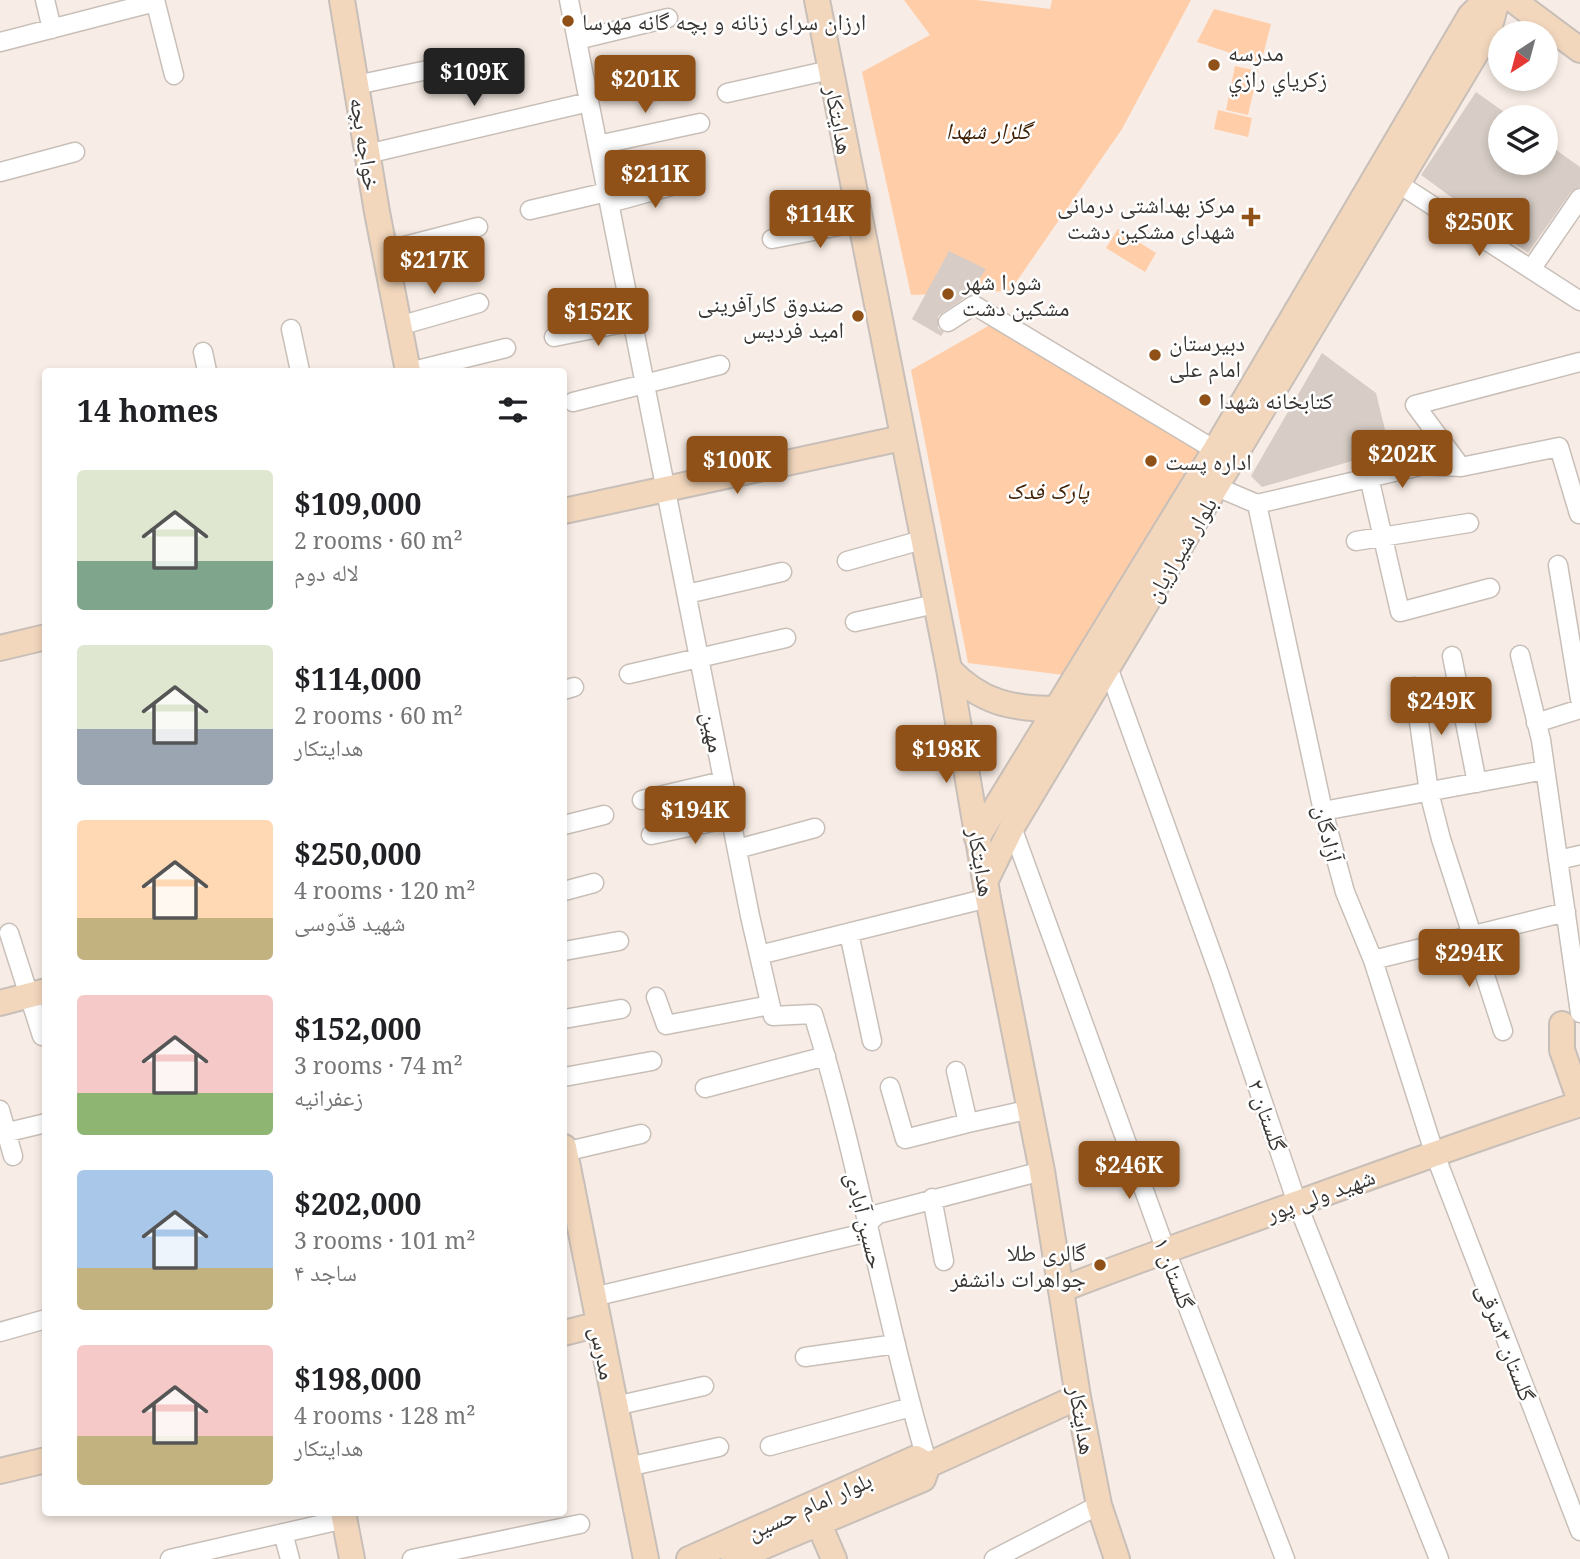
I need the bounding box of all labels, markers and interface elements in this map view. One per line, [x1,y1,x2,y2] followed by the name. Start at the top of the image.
[582,5,866,37] place label: ارزان سرای زنانه و بچه گانه مهرسا
[560,13,576,29] marker: ارزان سرای زنانه و بچه گانه مهرسا
[1488,21,1558,91] north arrow
[1488,21,1558,175] map controls
[1228,36,1327,98] place label: مدرسه زكرياي رازي
[425,48,523,108] pin: $109K
[440,55,508,87] text: $109K
[596,55,694,115] pin: $201K
[1206,57,1222,73] marker: مدرسه زكرياي رازي
[611,62,679,94] text: $201K
[817,82,862,157] street label: هدایتکار
[343,95,389,193] street label: خواجه بچه
[1488,105,1558,175] button: layers
[945,114,1035,146] park label: گلزار شهدا
[606,150,704,210] pin: $211K
[621,157,689,189] text: $211K
[1057,188,1235,246] place label: مرکز بهداشتی درمانی شهدای مشکین دشت
[771,190,869,250] pin: $114K
[786,197,854,229] text: $114K
[1430,198,1528,258] pin: $250K
[1445,205,1513,237] text: $250K
[1241,207,1261,227] marker: مرکز بهداشتی درمانی شهدای مشکین دشت
[385,236,483,296] pin: $217K
[400,243,468,275] text: $217K
[961,265,1069,323] place label: شورا شهر مشکین دشت
[940,286,956,302] marker: شورا شهر مشکین دشت
[698,287,844,345] place label: صندوق کارآفرینی امید فردیس
[549,288,647,348] pin: $152K
[564,295,632,327] text: $152K
[850,308,866,324] marker: صندوق کارآفرینی امید فردیس
[1169,326,1245,385] place label: دبیرستان امام علی
[1147,347,1163,363] marker: دبیرستان امام علی
[1219,384,1334,416] place label: کتابخانه شهدا
[77,390,218,431] text: 14 homes
[494,391,532,429] icon: filters
[1197,392,1213,408] marker: کتابخانه شهدا
[1353,430,1451,490] pin: $202K
[688,436,786,496] pin: $100K
[1368,437,1436,469] text: $202K
[703,443,771,475] text: $100K
[1165,445,1252,477] place label: اداره پست
[1143,453,1159,469] marker: اداره پست
[1007,474,1090,506] park label: پارک فدک
[294,483,421,524] text: $109,000
[1136,490,1224,608] street label: بلوار شیرازیان
[133,498,217,582] icon: home
[294,524,463,556] text: 2 rooms · 60 m²
[294,556,359,588] text: لاله دوم
[294,658,421,699] text: $114,000
[133,673,217,757] icon: home
[1392,678,1490,737] pin: $249K
[1407,684,1475,716] text: $249K
[294,699,463,731] text: 2 rooms · 60 m²
[694,709,734,755] street label: مهین
[897,726,995,785] pin: $198K
[294,731,363,763] text: هدایتکار
[912,732,980,764] text: $198K
[646,786,744,846] pin: $194K
[661,793,729,825] text: $194K
[1306,801,1352,866] street label: آزادگان
[960,824,1004,899] street label: هدایتکار
[294,833,421,874] text: $250,000
[133,848,217,932] icon: home
[294,874,476,906] text: 4 rooms · 120 m²
[294,906,405,938] text: شهید قدّوسی
[1420,930,1518,989] pin: $294K
[1435,936,1503,968] text: $294K
[294,1008,421,1049] text: $152,000
[133,1023,217,1107] icon: home
[294,1049,463,1081] text: 3 rooms · 74 m²
[1241,1075,1295,1156] street label: گلستان ۲
[294,1081,363,1113] text: زعفرانیه
[1080,1142,1178,1201] pin: $246K
[1095,1148,1163,1180] text: $246K
[1260,1159,1379,1229] street label: شهید ولی پور
[839,1168,893,1272] street label: حسین آبادی
[294,1183,421,1224] text: $202,000
[133,1198,217,1282] icon: home
[294,1224,476,1256] text: 3 rooms · 101 m²
[1147,1233,1203,1314] street label: گلستان ۱
[949,1236,1086,1294] place label: گالری طلا جواهرات دانشفر
[294,1256,357,1288] text: ساجد ۴
[1092,1257,1108,1273] marker: گالری طلا جواهرات دانشفر
[1470,1278,1544,1406] street label: گلستان ۳شرقی
[583,1324,625,1382] street label: مدرس
[294,1358,421,1399] text: $198,000
[133,1373,217,1457] icon: home
[1061,1382,1105,1457] street label: هدایتکار
[294,1399,476,1431] text: 4 rooms · 128 m²
[294,1431,363,1463] text: هدایتکار
[741,1463,877,1548] street label: بلوار امام حسین

